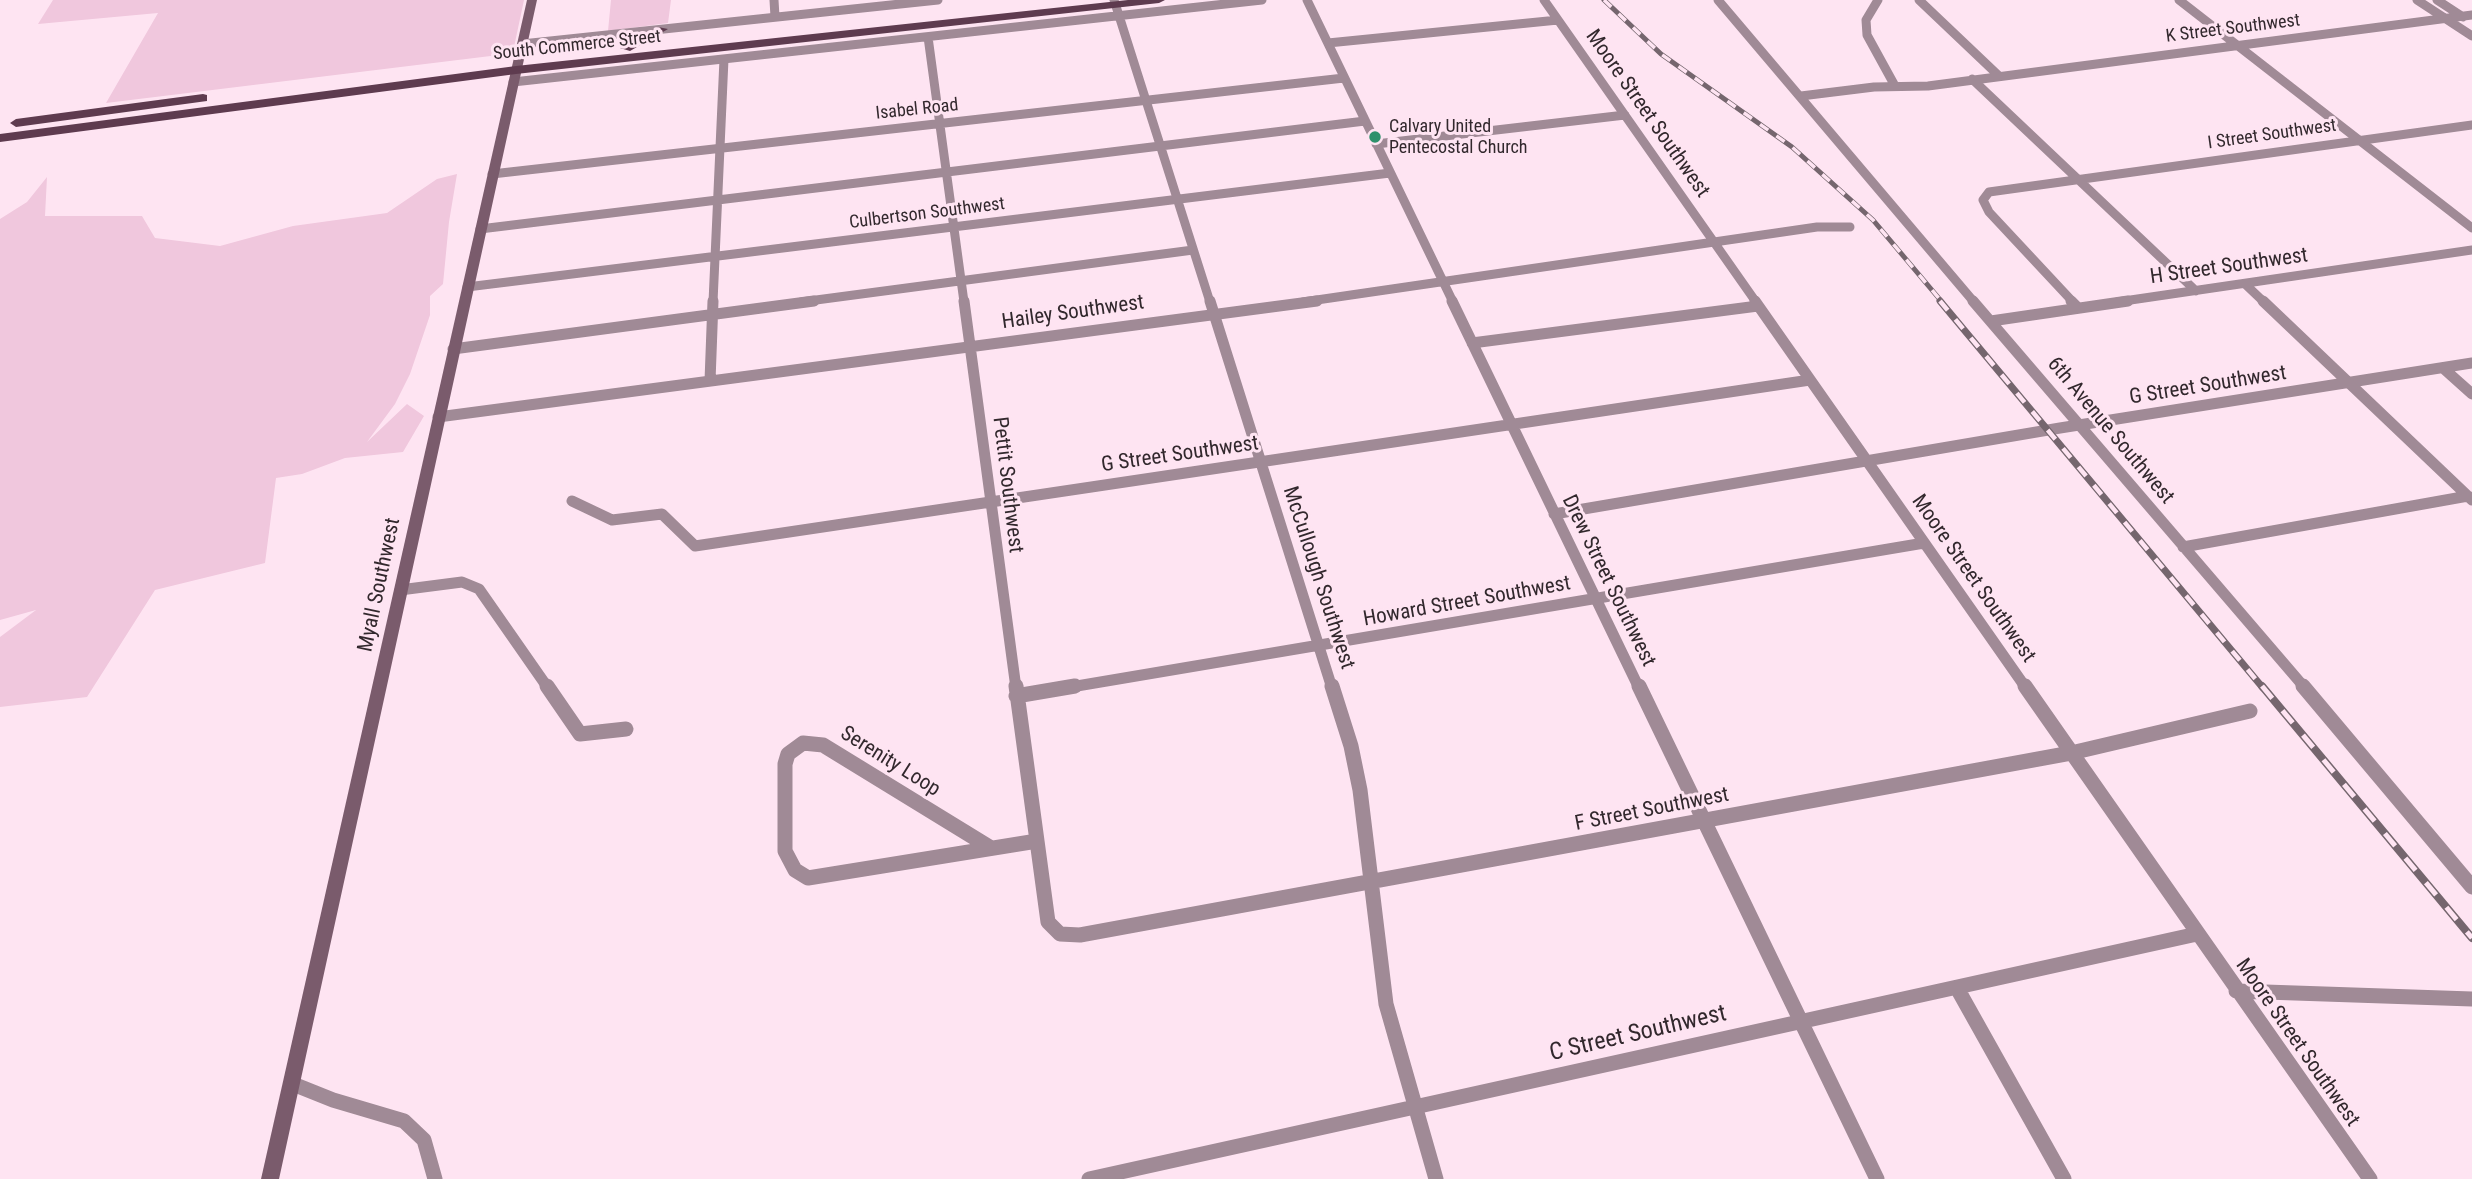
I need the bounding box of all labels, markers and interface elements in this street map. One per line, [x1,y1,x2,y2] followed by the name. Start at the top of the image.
[2165,10,2301,48] street label: K Street Southwest
[1580,25,1714,203] street label: Moore Street Southwest
[492,26,662,66] street label: South Commerce Street
[875,95,959,125] street label: Isabel Road
[2206,115,2338,155] street label: I Street Southwest
[1389,116,1527,158] place label: Calvary United Pentecostal Church
[1367,129,1383,145] marker: Calvary United Pentecostal Church
[848,194,1006,234] street label: Culbertson Southwest
[2148,243,2310,291] street label: H Street Southwest
[1000,291,1146,335] street label: Hailey Southwest
[2041,352,2179,510] street label: 6th Avenue Southwest
[2128,361,2288,411] street label: G Street Southwest
[986,416,1028,554] street label: Pettit Southwest
[1100,431,1260,479] street label: G Street Southwest
[1277,484,1359,672] street label: McCullough Southwest
[1906,490,2040,668] street label: Moore Street Southwest
[1556,491,1660,671] street label: Drew Street Southwest
[354,516,406,654] street label: Myall Southwest
[1361,571,1573,633] street label: Howard Street Southwest
[835,721,945,803] street label: Serenity Loop
[1573,783,1731,837] street label: F Street Southwest
[2230,954,2364,1132] street label: Moore Street Southwest
[1547,1000,1729,1068] street label: C Street Southwest

